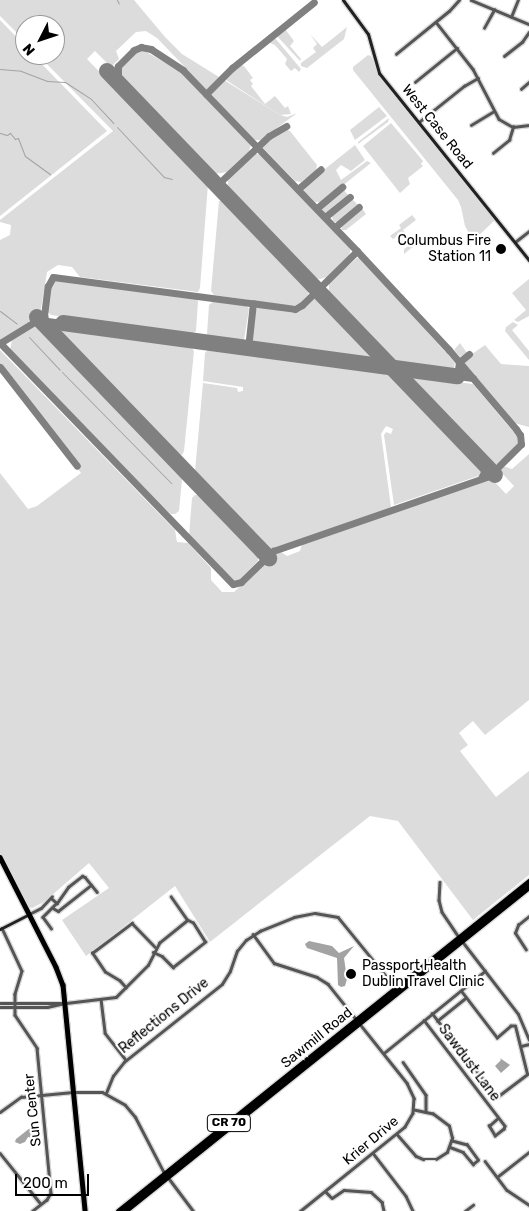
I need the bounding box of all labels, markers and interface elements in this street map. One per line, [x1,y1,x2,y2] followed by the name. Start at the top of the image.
[15,15,65,65] north arrow
[19,40,39,59] text: N
[398,82,476,172] street label: West Case Road
[397,233,491,266] place label: Columbus Fire Station 11
[495,243,507,255] marker: Columbus Fire Station 11
[362,958,485,990] place label: Passport Health Dublin Travel Clinic
[344,967,358,981] marker: Passport Health Dublin Travel Clinic
[116,975,212,1057] street label: Reflections Drive
[278,1004,356,1072] street label: Sawmill Road
[435,1021,503,1105] street label: Sawdust Lane
[21,1073,45,1147] street label: Sun Center
[340,1113,402,1169] street label: Krier Drive
[206,1114,252,1132] road number: CR 70
[18,1164,91,1196] scale bar
[23,1174,68,1192] text: 200 m

